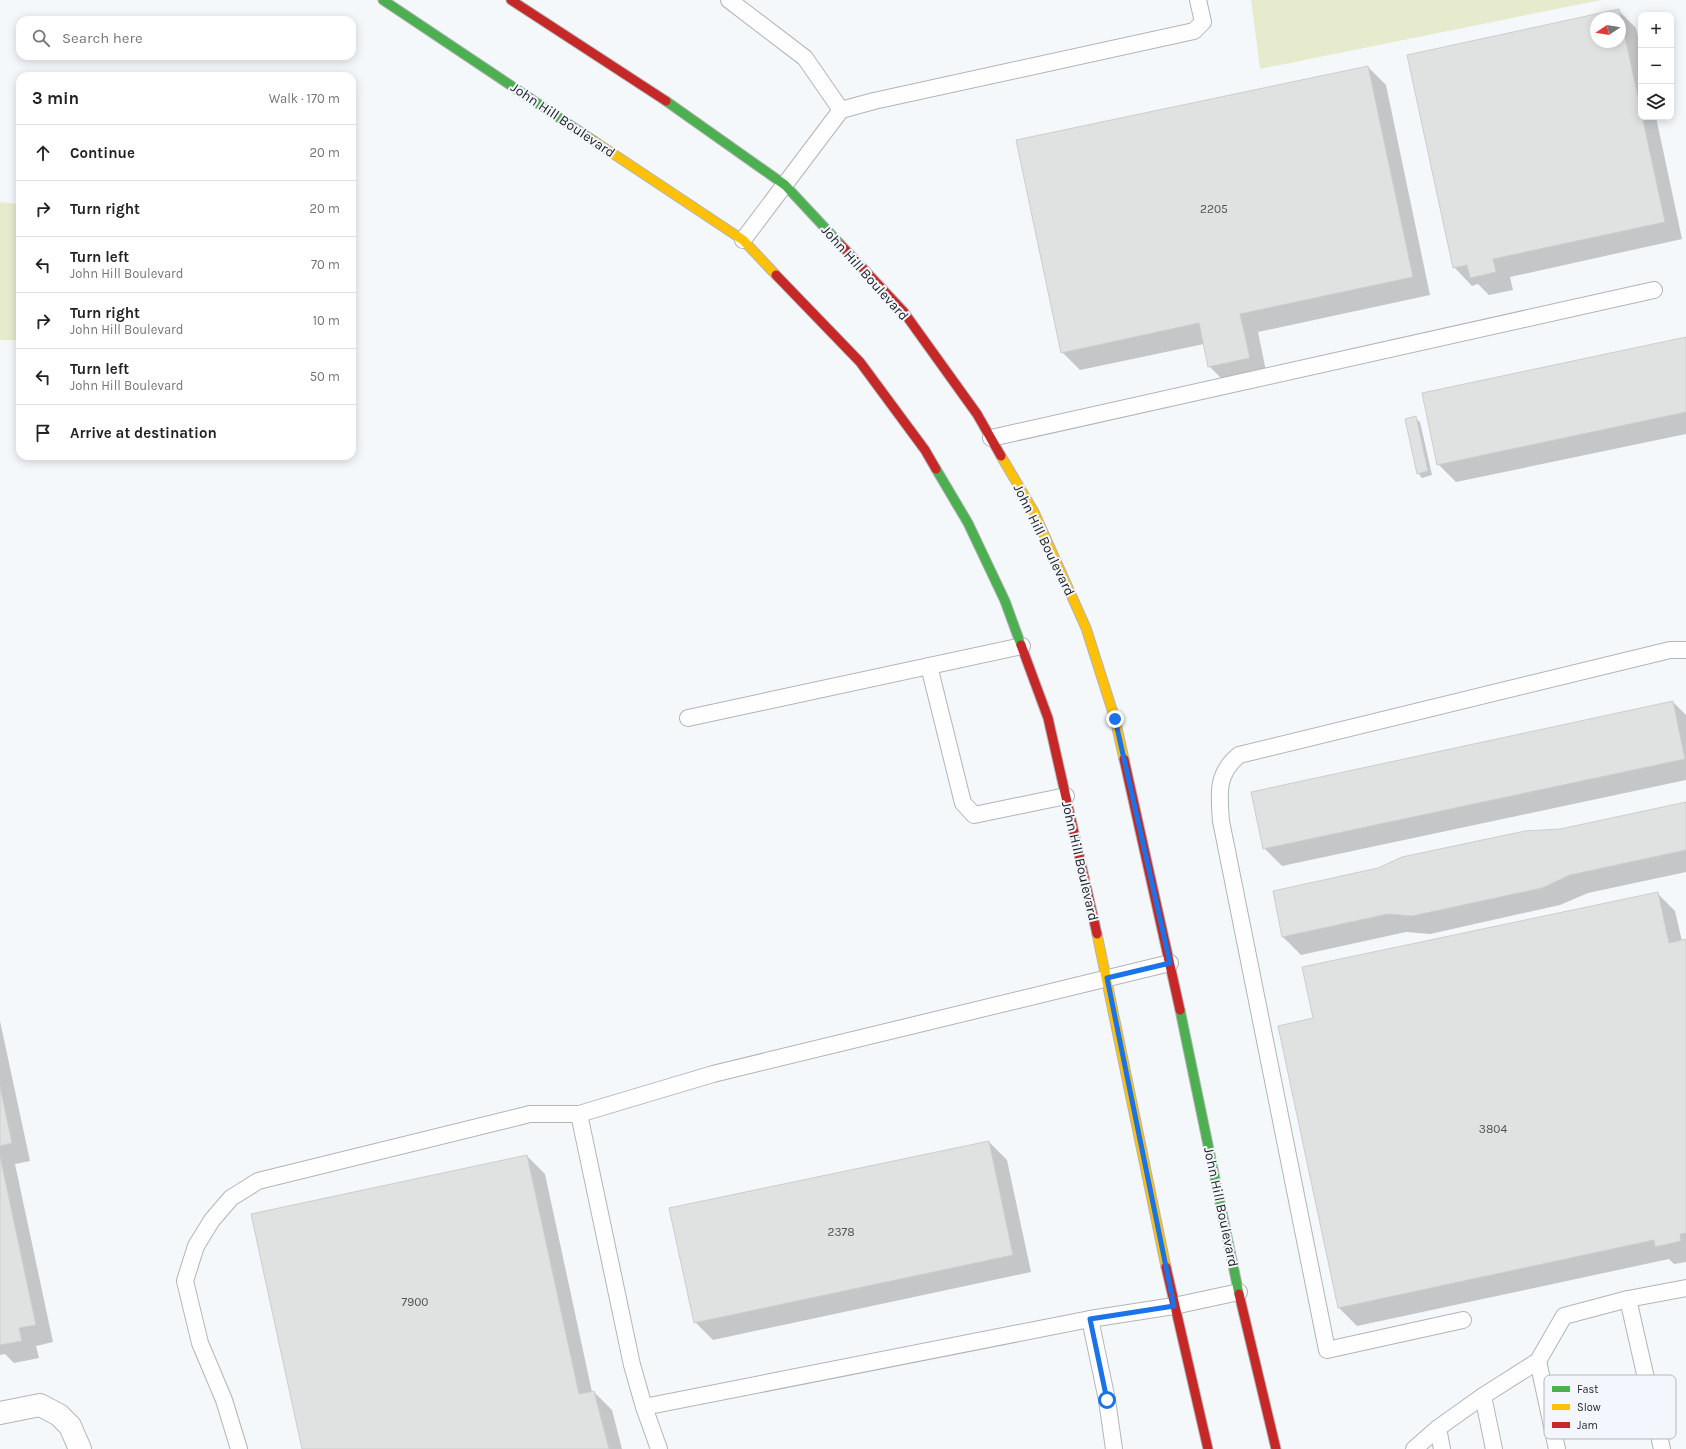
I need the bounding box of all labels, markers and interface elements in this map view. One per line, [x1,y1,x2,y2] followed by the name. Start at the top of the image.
[1590,12,1626,48] north arrow
[1638,12,1674,120] map controls
[1638,12,1674,48] button: +
[16,16,356,60] search box
[30,27,52,49] icon: search
[62,29,143,47] text: Search here
[1638,48,1674,84] button: −
[508,79,618,161] street label: John Hill Boulevard
[1638,84,1674,120] button: layers
[32,88,79,108] text: 3 min
[269,91,340,106] text: Walk · 170 m
[32,142,54,164] icon: ahead
[70,144,135,162] text: Continue
[310,145,340,160] text: 20 m
[32,198,54,220] icon: right
[70,200,140,218] text: Turn right
[310,201,340,216] text: 20 m
[1200,202,1228,216] house number: 2205
[818,222,912,324] street label: John Hill Boulevard
[70,248,129,266] text: Turn left
[32,254,54,276] icon: left
[311,257,340,272] text: 70 m
[70,266,184,281] text: John Hill Boulevard
[70,304,140,322] text: Turn right
[32,310,54,332] icon: right
[313,313,340,328] text: 10 m
[70,322,184,337] text: John Hill Boulevard
[70,360,129,378] text: Turn left
[32,366,54,388] icon: left
[310,369,340,384] text: 50 m
[70,378,184,393] text: John Hill Boulevard
[32,422,54,444] icon: arrive
[70,424,217,442] text: Arrive at destination
[1010,481,1078,599] street label: John Hill Boulevard
[1106,710,1124,728] route end
[1058,800,1102,922] street label: John Hill Boulevard
[1479,1122,1507,1136] house number: 3804
[1200,1145,1242,1269] street label: John Hill Boulevard
[827,1225,855,1239] house number: 2378
[402,1295,428,1309] house number: 7900
[1544,1375,1676,1439] legend
[1577,1383,1598,1396] text: Fast
[1098,1391,1116,1409] route start
[1577,1401,1601,1414] text: Slow
[1577,1419,1598,1432] text: Jam

